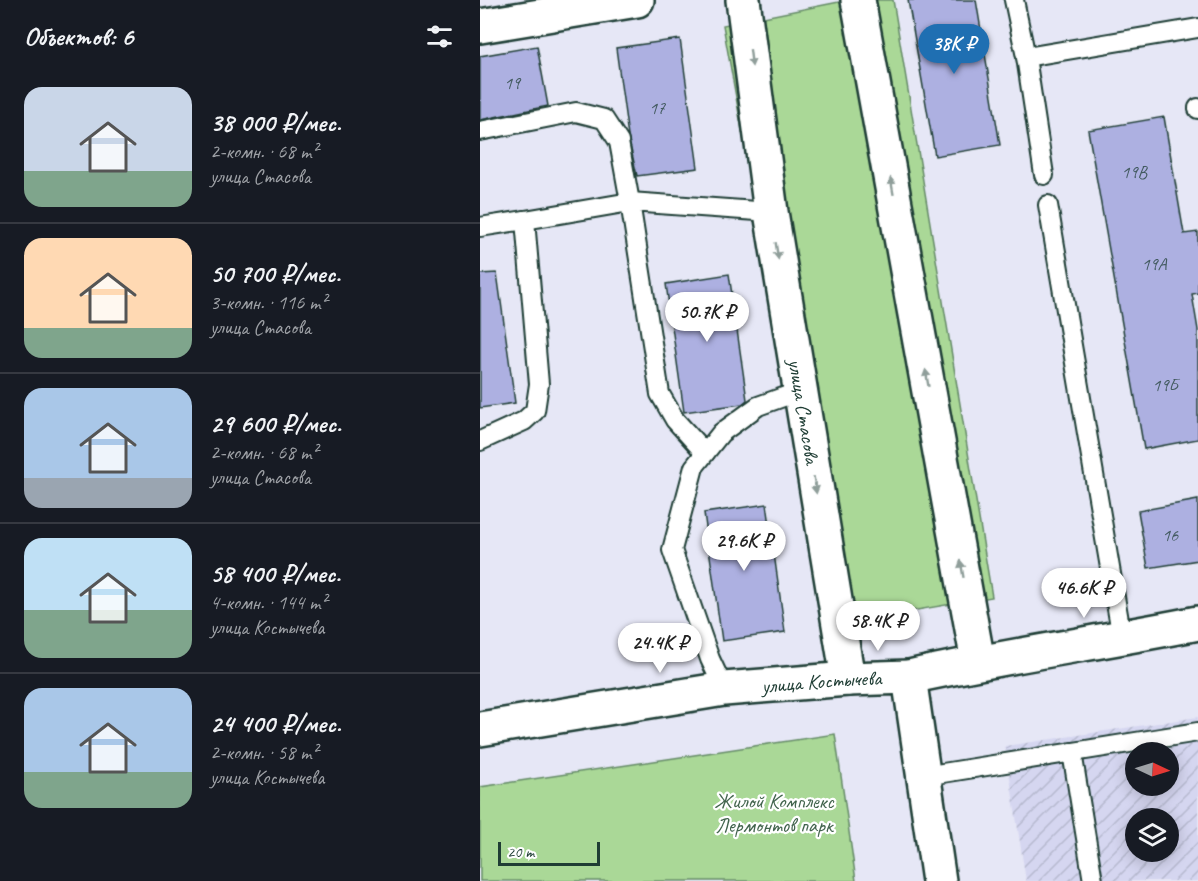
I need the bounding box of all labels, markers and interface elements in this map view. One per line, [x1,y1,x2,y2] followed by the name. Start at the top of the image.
[24,20,133,53] text: Объектов: 6
[423,20,456,53] icon: filters
[912,24,996,75] pin: 38K ₽
[932,31,976,56] text: 38K ₽
[746,49,755,68] one-way arrow
[504,72,522,94] house number: 19
[649,97,666,119] house number: 17
[210,106,341,139] text: 38 000 ₽/мес.
[72,111,144,183] icon: home
[210,139,318,164] text: 2-комн. · 68 m²
[1121,161,1148,183] house number: 19В
[210,164,311,189] text: улица Стасова
[887,176,896,195] one-way arrow
[773,242,782,261] one-way arrow
[1141,253,1168,275] house number: 19А
[210,257,340,290] text: 50 700 ₽/мес.
[72,262,144,334] icon: home
[210,290,327,315] text: 3-комн. · 116 m²
[652,292,762,343] pin: 50.7K ₽
[679,299,735,324] text: 50.7K ₽
[210,315,311,340] text: улица Стасова
[782,355,826,468] street label: улица Стасова
[922,368,931,387] one-way arrow
[1152,374,1181,396] house number: 19Б
[210,407,341,440] text: 29 600 ₽/мес.
[72,412,144,484] icon: home
[210,440,318,465] text: 2-комн. · 68 m²
[210,465,311,490] text: улица Стасова
[811,476,820,495] one-way arrow
[689,521,799,572] pin: 29.6K ₽
[1162,524,1179,546] house number: 16
[716,528,772,553] text: 29.6K ₽
[210,557,341,590] text: 58 400 ₽/мес.
[957,560,966,579] one-way arrow
[72,562,144,634] icon: home
[1029,568,1139,619] pin: 46.6K ₽
[1055,575,1113,600] text: 46.6K ₽
[210,590,327,615] text: 4-комн. · 144 m²
[823,601,933,652] pin: 58.4K ₽
[850,608,906,633] text: 58.4K ₽
[210,615,324,640] text: улица Костычева
[605,623,715,674] pin: 24.4K ₽
[632,630,688,655] text: 24.4K ₽
[758,665,883,699] street label: улица Костычева
[210,707,341,740] text: 24 400 ₽/мес.
[72,712,144,784] icon: home
[210,740,318,765] text: 2-комн. · 58 m²
[1125,742,1179,796] north arrow
[1125,742,1179,862] map controls
[210,765,324,790] text: улица Костычева
[714,788,835,838] park label: Жилой Комплекс Лермонтов парк
[1125,808,1179,862] button: layers
[498,839,600,866] scale bar
[507,842,534,862] text: 20 m

